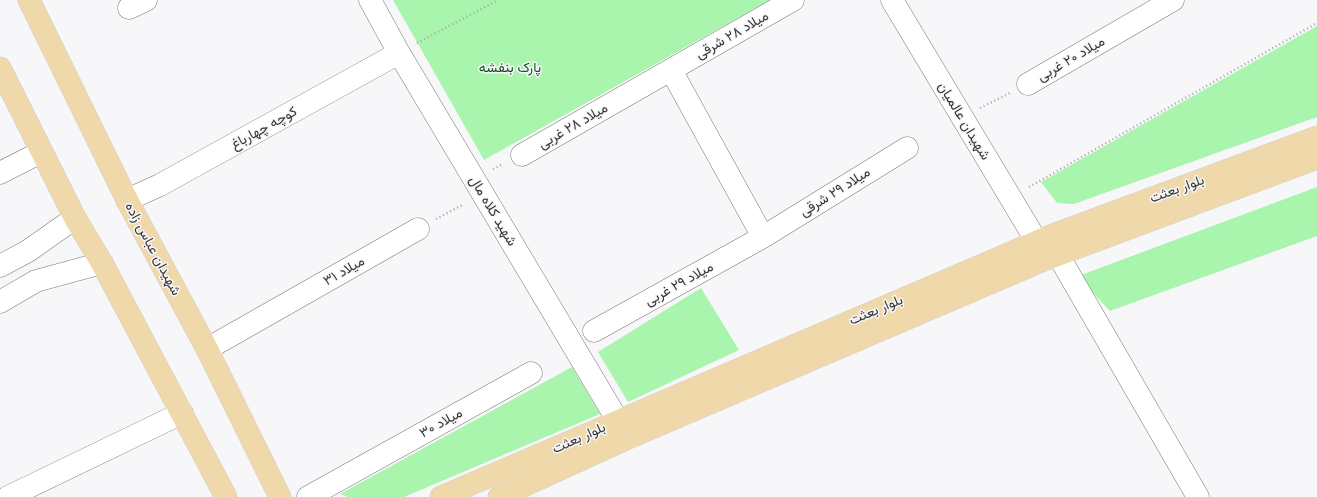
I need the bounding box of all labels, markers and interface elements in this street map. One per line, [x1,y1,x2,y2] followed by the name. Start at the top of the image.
[692,7,772,63] street label: میلاد ۲۸ شرقی
[1034,33,1108,85] street label: میلاد ۲۰ غربی
[479,60,541,76] park label: پارک بنفشه
[934,79,994,163] street label: شهیدان عالمیان
[535,99,611,153] street label: میلاد ۲۸ غربی
[228,103,300,153] street label: کوچه چهارباغ
[797,164,873,220] street label: میلاد ۲۹ شرقی
[1148,171,1206,207] street label: بلوار بعثت
[465,173,521,249] street label: شهید کلاه مال
[121,199,185,299] street label: شهیدان عباس زاده
[320,253,368,289] street label: میلاد ۳۱
[642,258,716,310] street label: میلاد ۲۹ غربی
[847,291,905,329] street label: بلوار بعثت
[417,404,465,442] street label: میلاد ۳۰
[550,419,608,457] street label: بلوار بعثت

